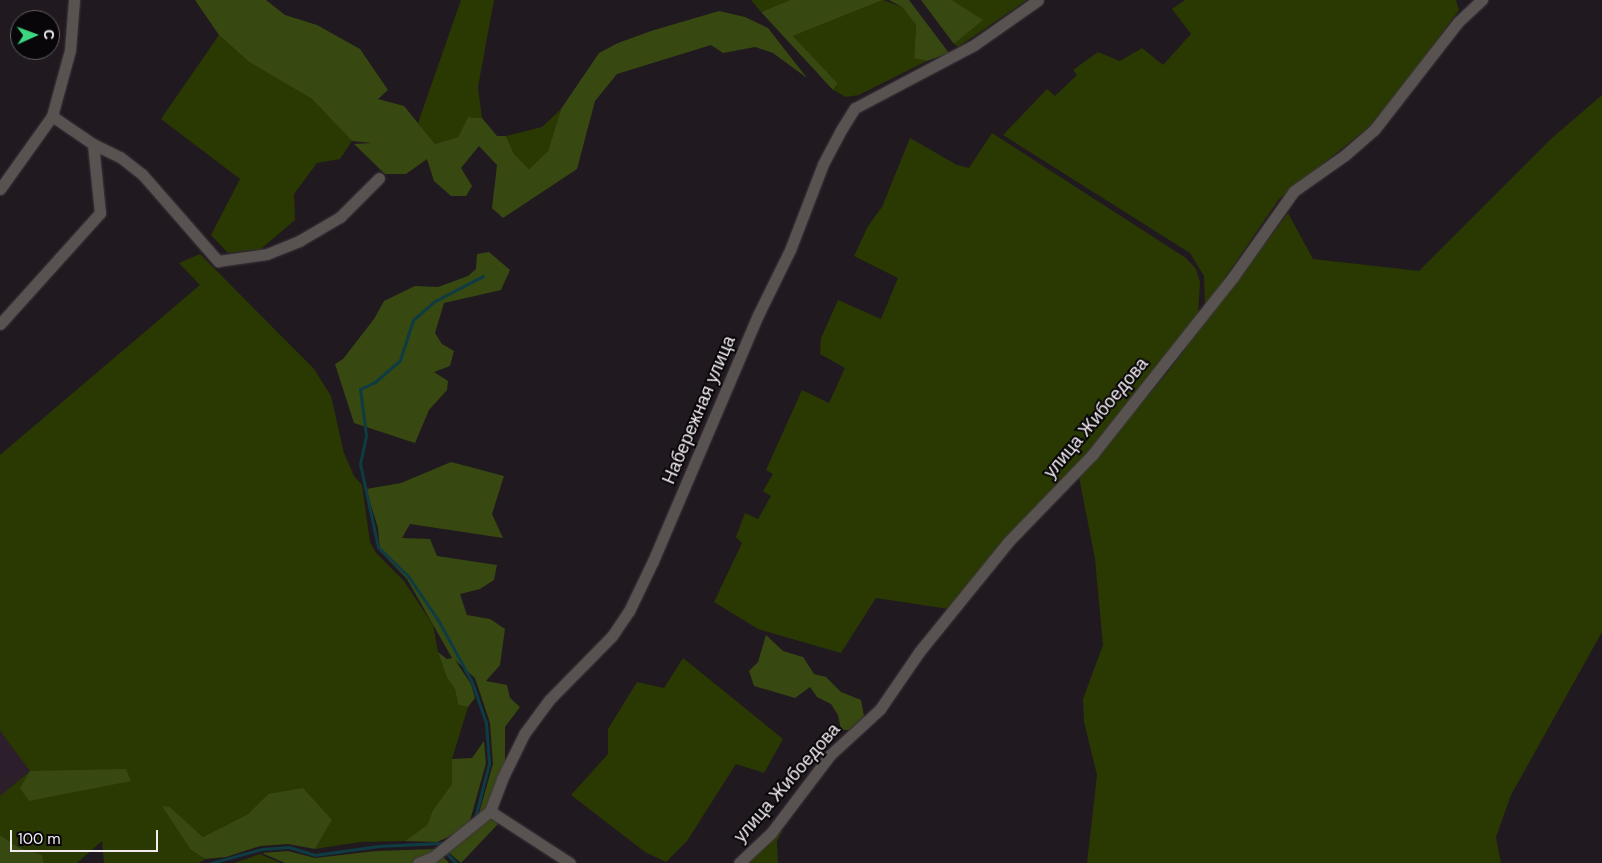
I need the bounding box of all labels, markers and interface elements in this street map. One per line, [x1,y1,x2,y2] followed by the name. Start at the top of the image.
[10,10,60,60] north arrow
[40,29,58,40] text: С
[658,333,740,487] street label: Набережная улица
[1039,353,1153,483] street label: улица Жибоедова
[729,719,845,847] street label: улица Жибоедова
[12,820,160,852] scale bar
[18,829,61,849] text: 100 m

